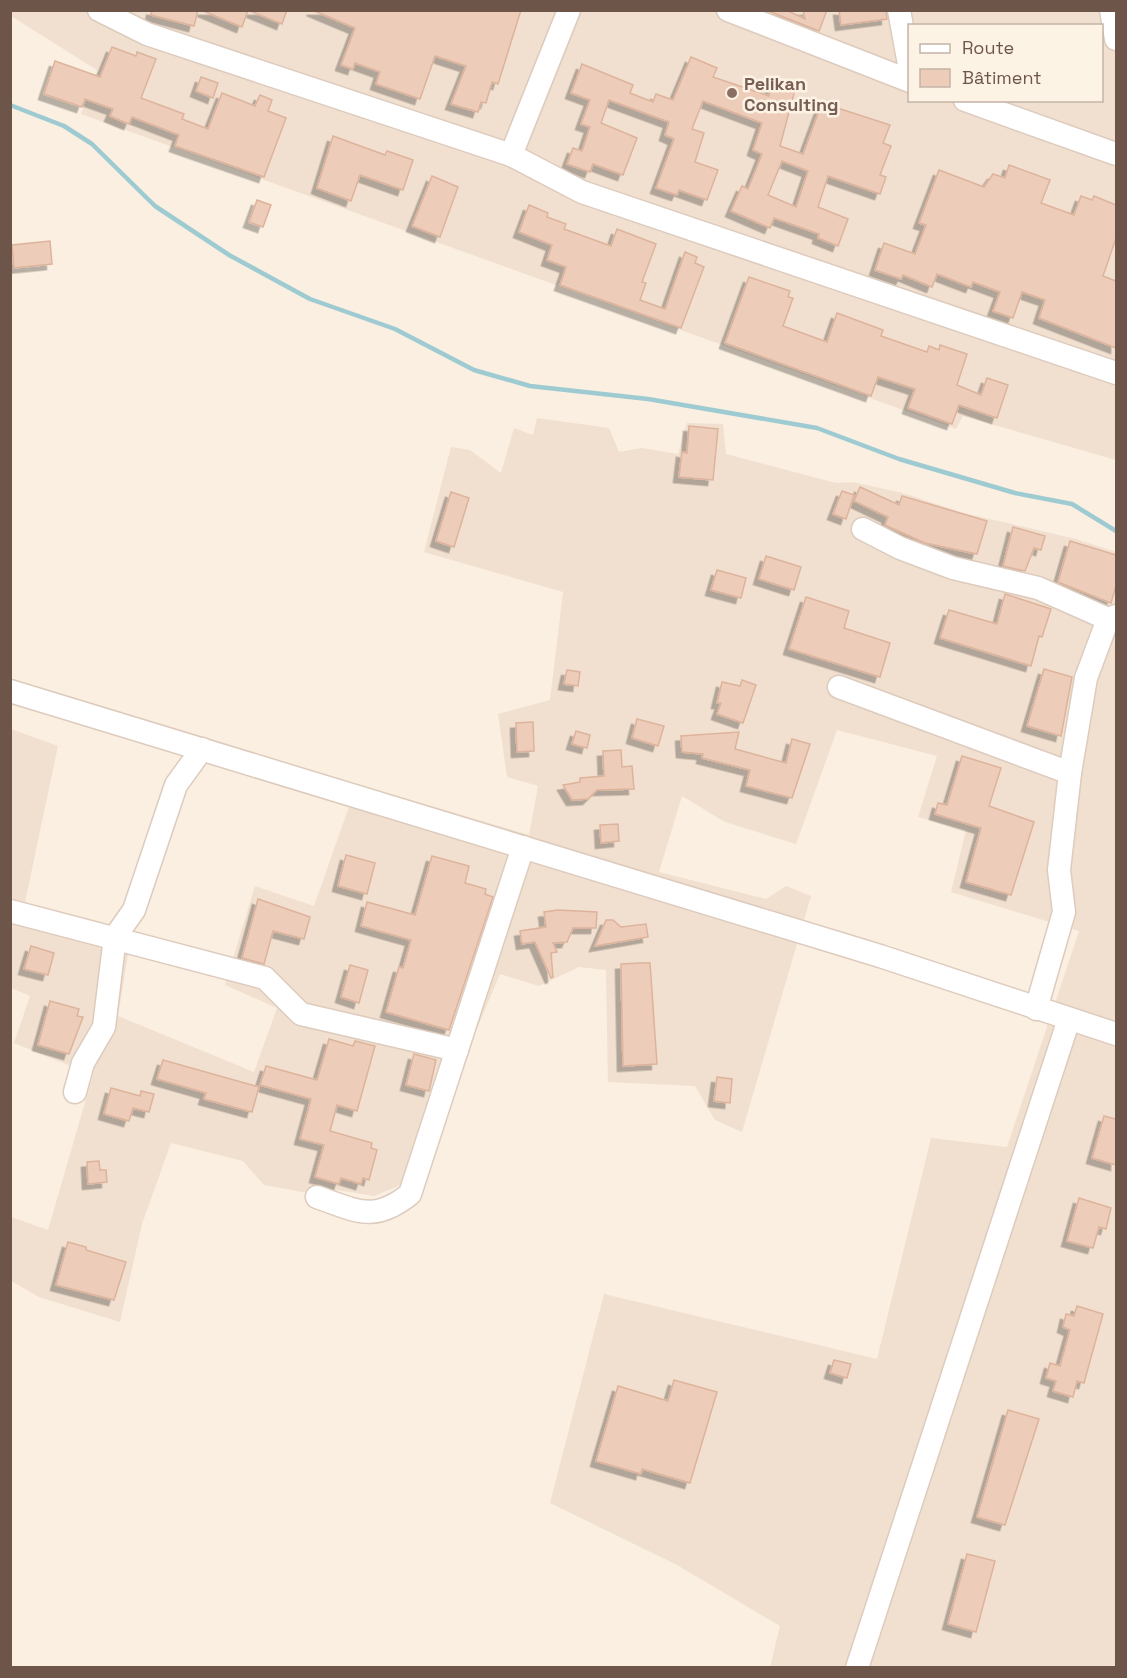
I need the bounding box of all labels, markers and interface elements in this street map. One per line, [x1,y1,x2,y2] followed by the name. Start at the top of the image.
[908,24,1103,102] legend
[962,36,1014,59] text: Route
[962,66,1042,89] text: Bâtiment
[744,72,839,116] place label: Pelikan Consulting
[725,86,739,100] marker: Pelikan Consulting

